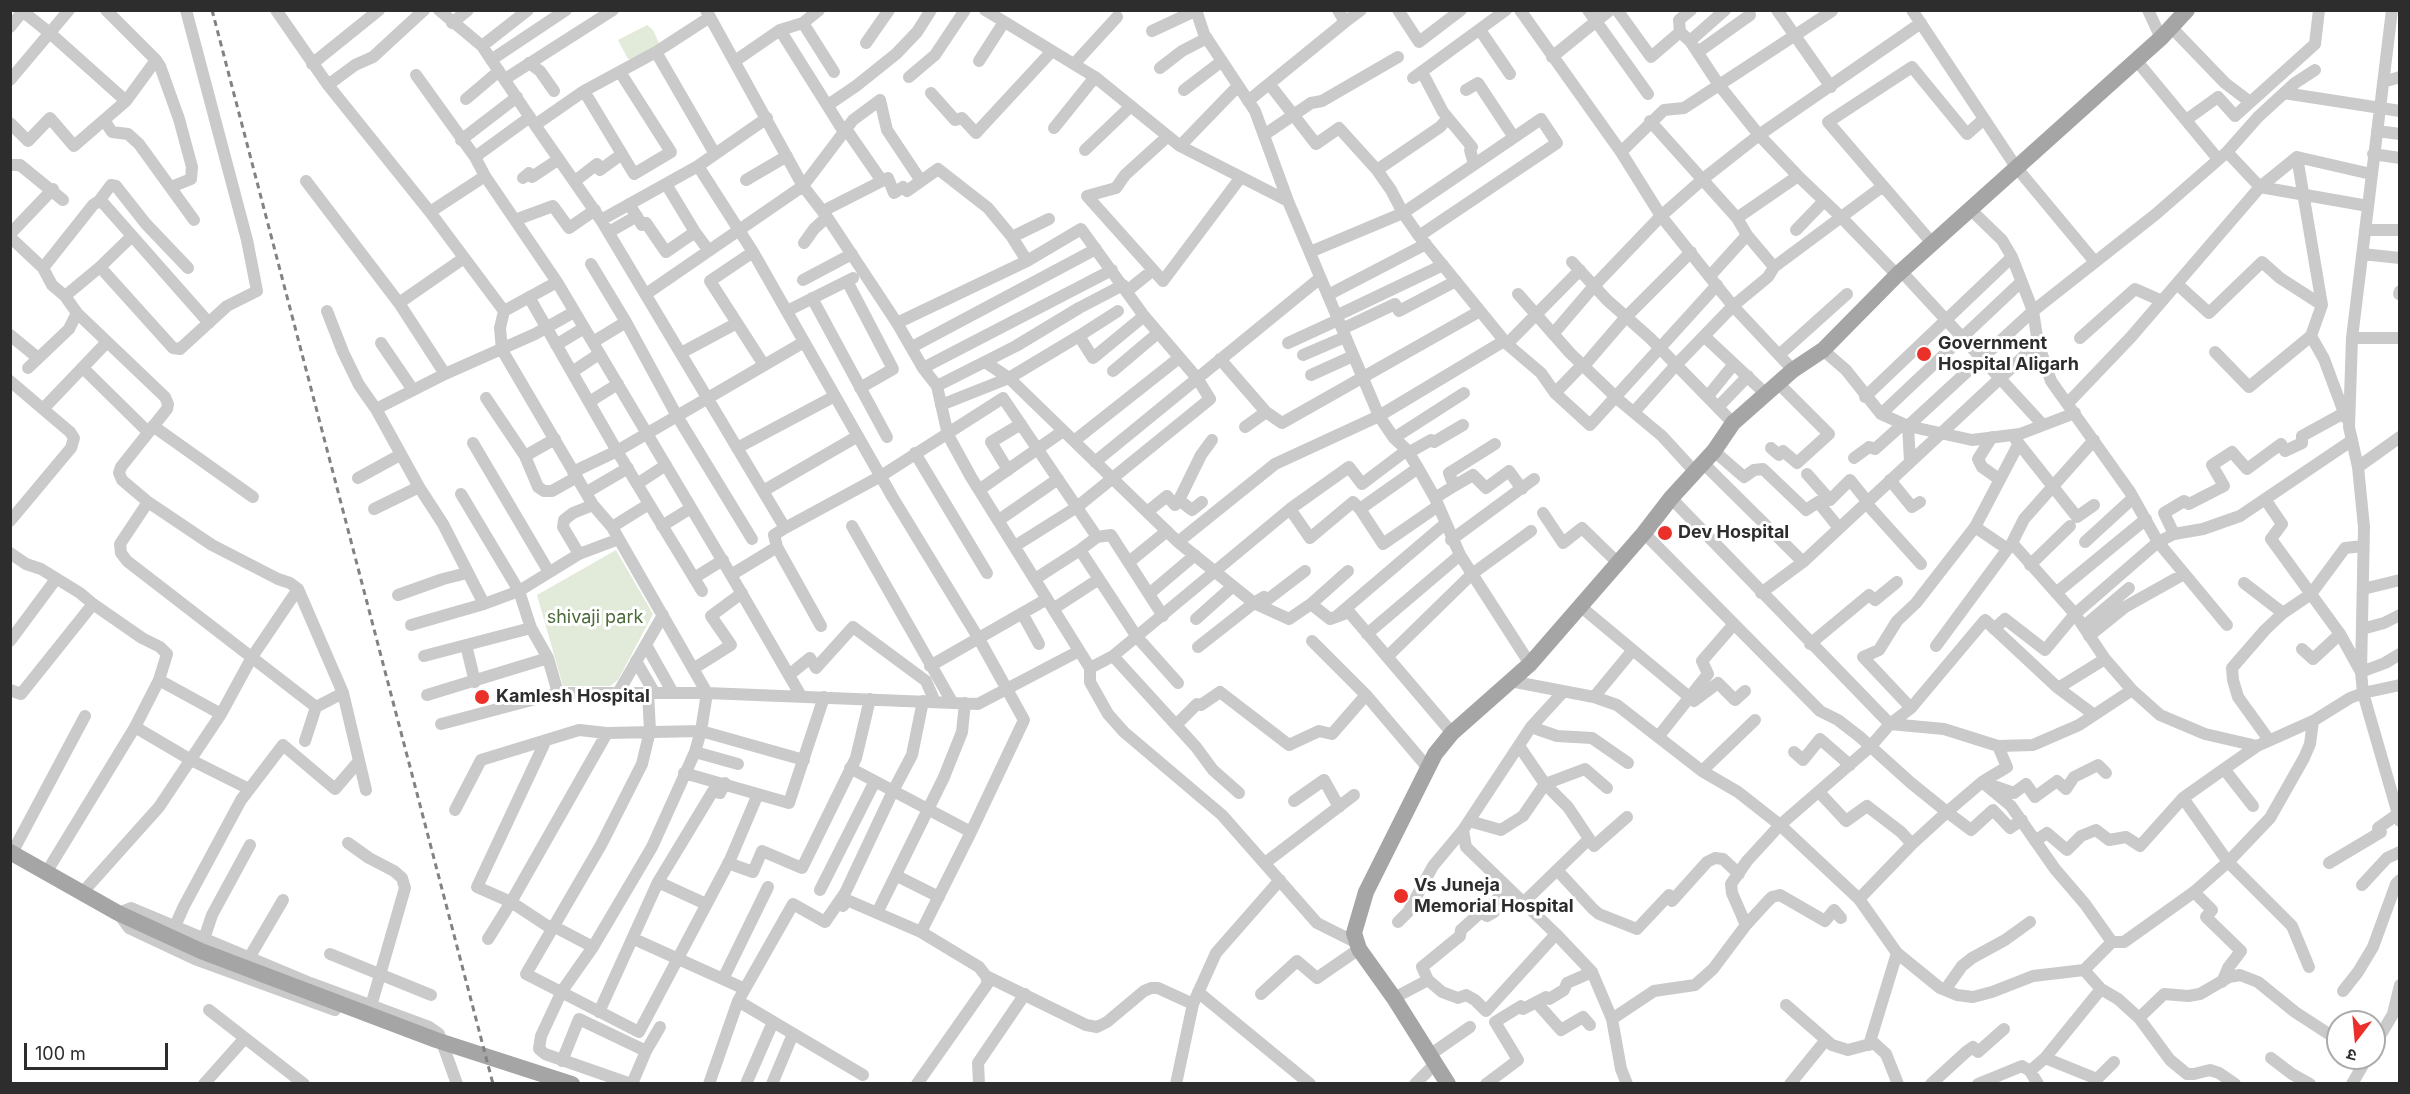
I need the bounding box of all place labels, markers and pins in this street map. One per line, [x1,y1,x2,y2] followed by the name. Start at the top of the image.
[1938,333,2079,376] place label: Government Hospital Aligarh
[1915,345,1933,363] marker: Government Hospital Aligarh
[1678,522,1789,544] place label: Dev Hospital
[1656,524,1674,542] marker: Dev Hospital
[496,686,650,708] place label: Kamlesh Hospital
[473,688,491,706] marker: Kamlesh Hospital
[1414,875,1574,918] place label: Vs Juneja Memorial Hospital
[1392,887,1410,905] marker: Vs Juneja Memorial Hospital

